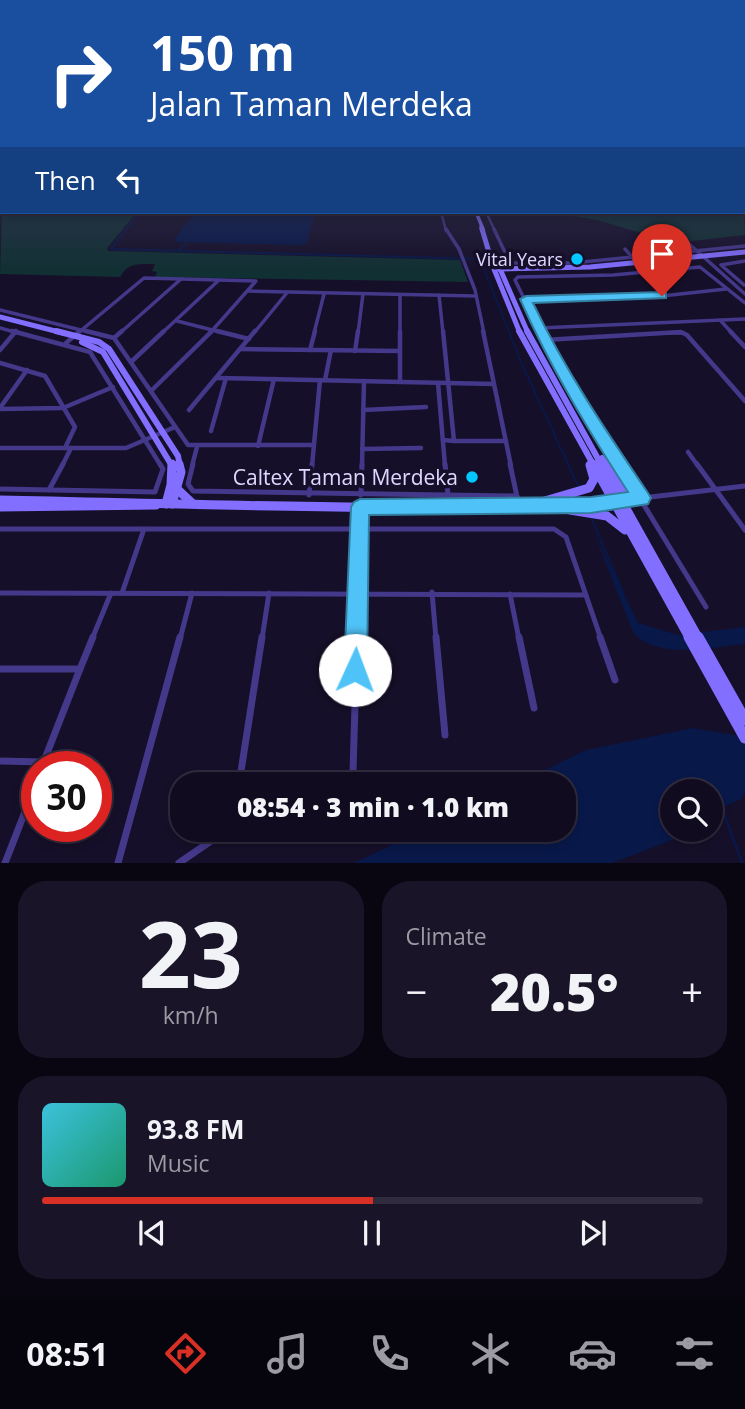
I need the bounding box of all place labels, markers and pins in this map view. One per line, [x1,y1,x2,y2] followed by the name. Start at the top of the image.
[632,224,692,296] pin
[476,247,563,271] place label: Vital Years
[569,251,585,267] marker: Vital Years
[233,463,458,491] place label: Caltex Taman Merdeka
[464,469,480,485] marker: Caltex Taman Merdeka

